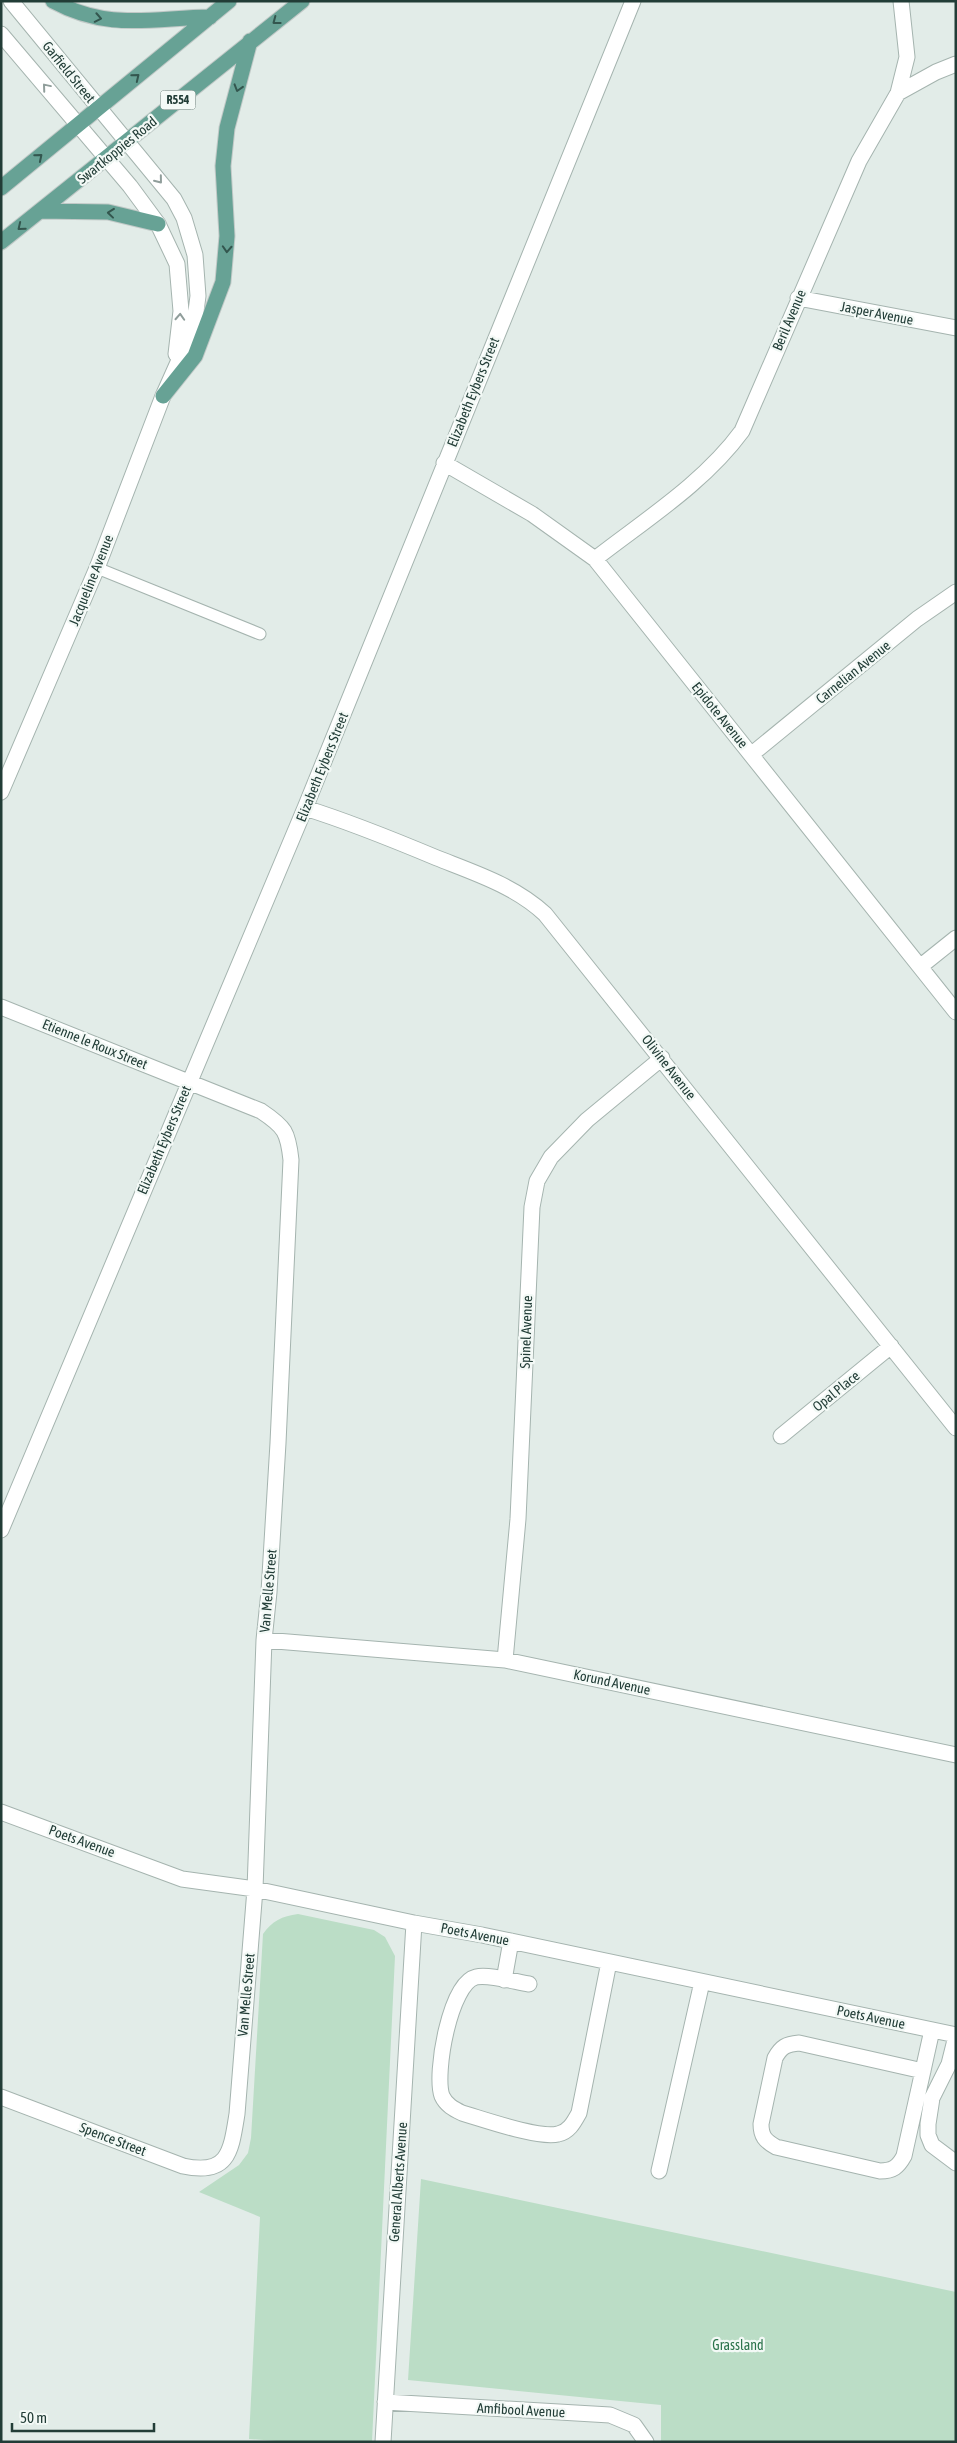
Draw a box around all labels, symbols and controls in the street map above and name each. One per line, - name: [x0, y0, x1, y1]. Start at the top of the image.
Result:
- one-way arrow: [94, 12, 103, 22]
- one-way arrow: [272, 15, 282, 24]
- street label: Garfield Street: [39, 38, 99, 106]
- one-way arrow: [130, 75, 139, 83]
- one-way arrow: [44, 84, 52, 93]
- one-way arrow: [234, 84, 244, 92]
- road number: R554: [160, 90, 196, 110]
- street label: Swartkoppies Road: [74, 113, 160, 187]
- one-way arrow: [33, 154, 42, 162]
- one-way arrow: [153, 174, 161, 183]
- one-way arrow: [107, 208, 115, 219]
- one-way arrow: [17, 221, 26, 230]
- one-way arrow: [221, 245, 232, 253]
- street label: Beril Avenue: [769, 287, 809, 353]
- street label: Jasper Avenue: [839, 298, 915, 328]
- one-way arrow: [175, 313, 186, 321]
- street label: Elizabeth Eybers Street: [444, 335, 502, 449]
- street label: Jacqueline Avenue: [65, 532, 117, 628]
- street label: Carnelian Avenue: [813, 637, 893, 707]
- street label: Epidote Avenue: [689, 679, 751, 751]
- street label: Elizabeth Eybers Street: [293, 710, 351, 824]
- street label: Etienne le Roux Street: [40, 1016, 150, 1072]
- street label: Olivine Avenue: [639, 1031, 699, 1103]
- street label: Elizabeth Eybers Street: [134, 1083, 194, 1197]
- street label: Spinel Avenue: [517, 1295, 535, 1369]
- street label: Opal Place: [809, 1367, 863, 1415]
- street label: Van Melle Street: [256, 1549, 280, 1633]
- street label: Korund Avenue: [572, 1666, 652, 1698]
- street label: Poets Avenue: [47, 1822, 117, 1860]
- street label: Poets Avenue: [439, 1920, 511, 1948]
- street label: Van Melle Street: [234, 1953, 258, 2037]
- street label: Poets Avenue: [835, 2002, 907, 2032]
- street label: Spence Street: [78, 2119, 148, 2159]
- street label: General Alberts Avenue: [386, 2122, 410, 2242]
- park label: Grassland: [712, 2337, 764, 2353]
- scale bar: [12, 2400, 155, 2432]
- street label: Amfibool Avenue: [477, 2400, 565, 2420]
- text: 50 m: [20, 2409, 47, 2426]

